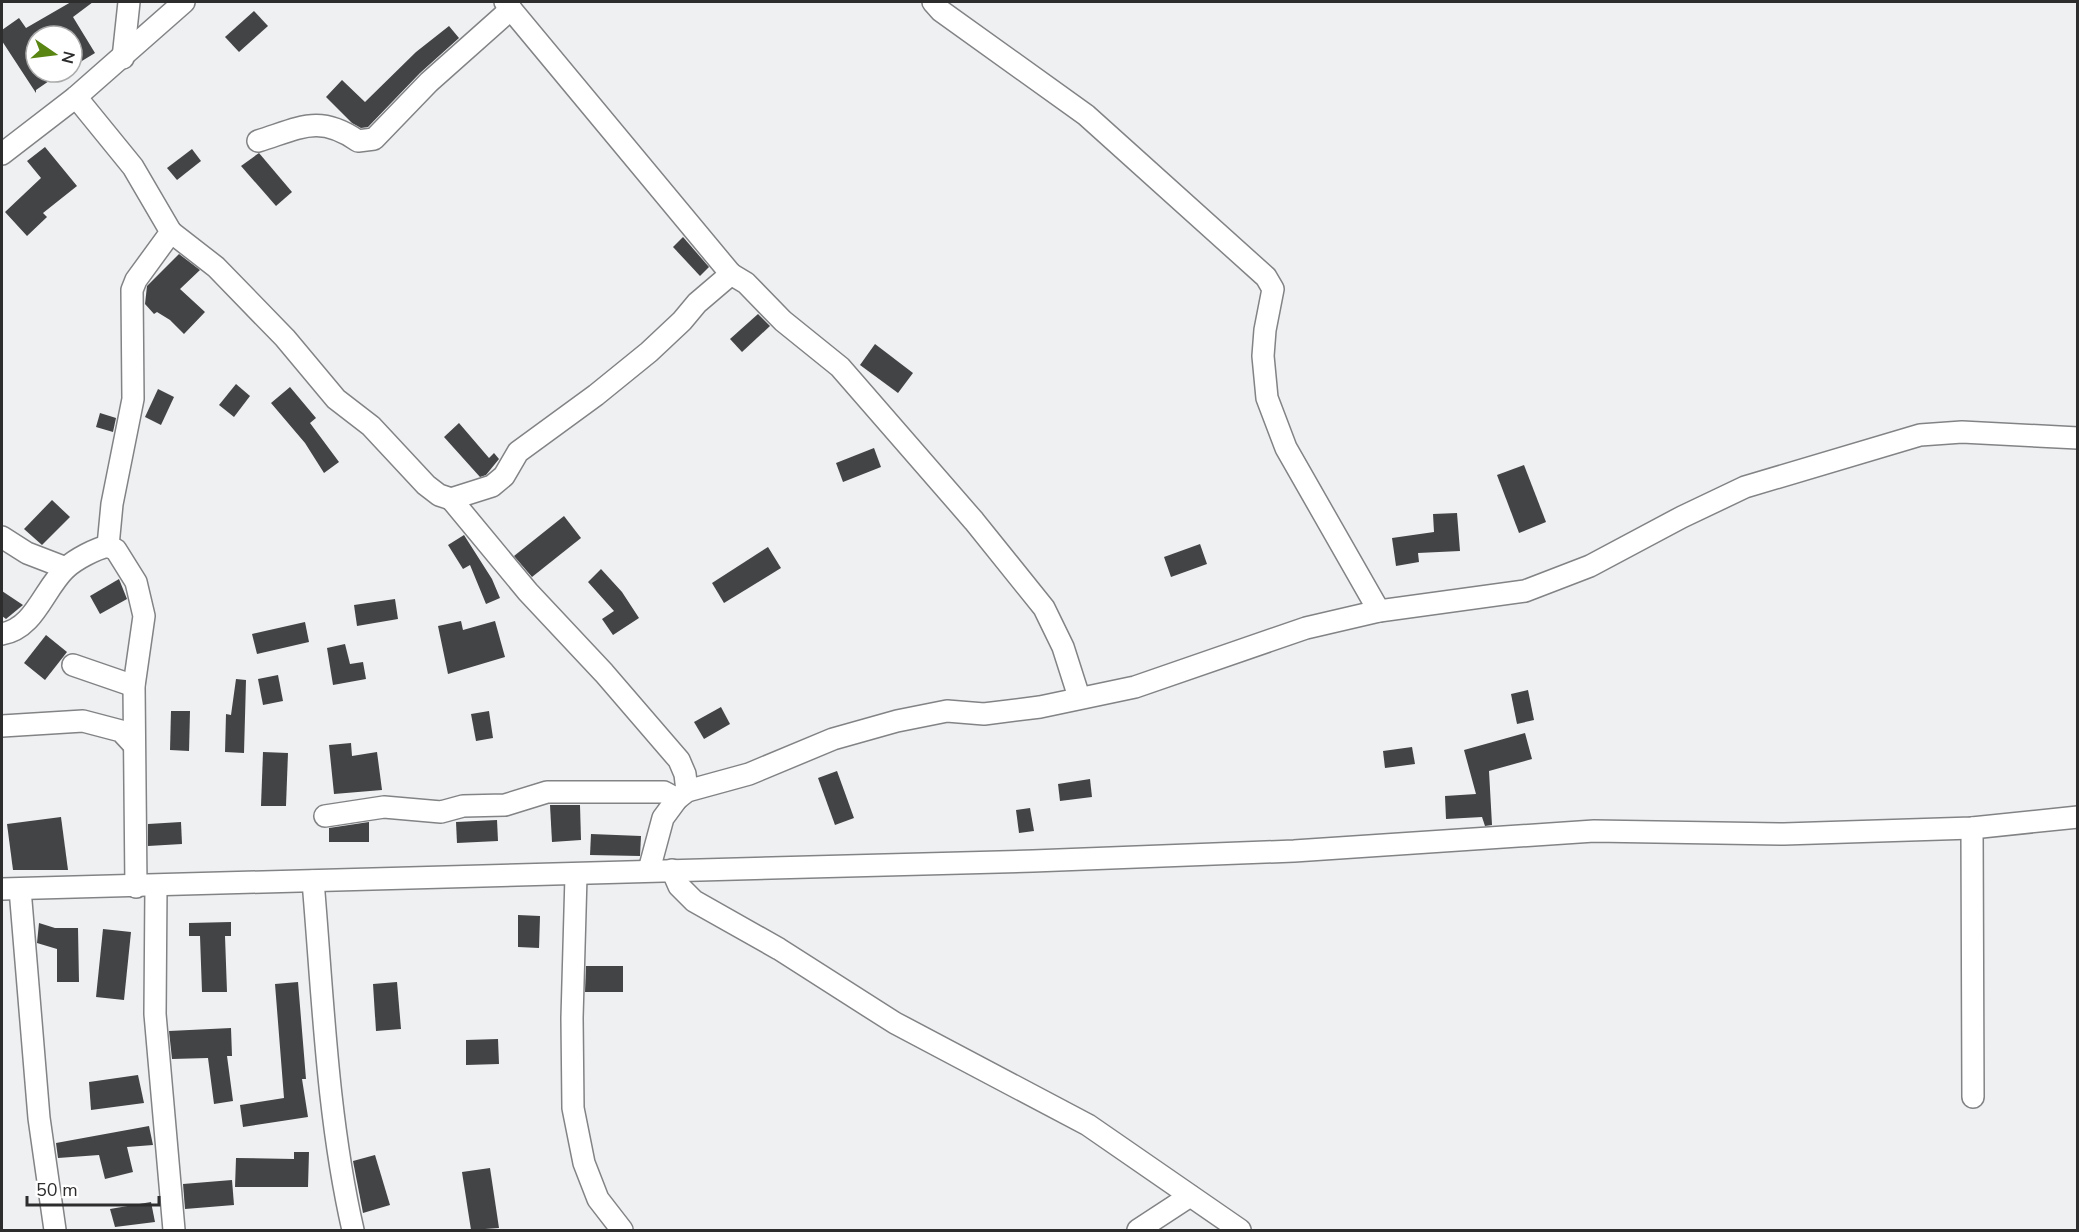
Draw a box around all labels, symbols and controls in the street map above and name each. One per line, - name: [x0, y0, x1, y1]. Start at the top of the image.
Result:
- north arrow: [24, 24, 84, 84]
- text: N: [55, 49, 80, 66]
- scale bar: [27, 1169, 159, 1207]
- text: 50 m: [36, 1178, 78, 1202]

